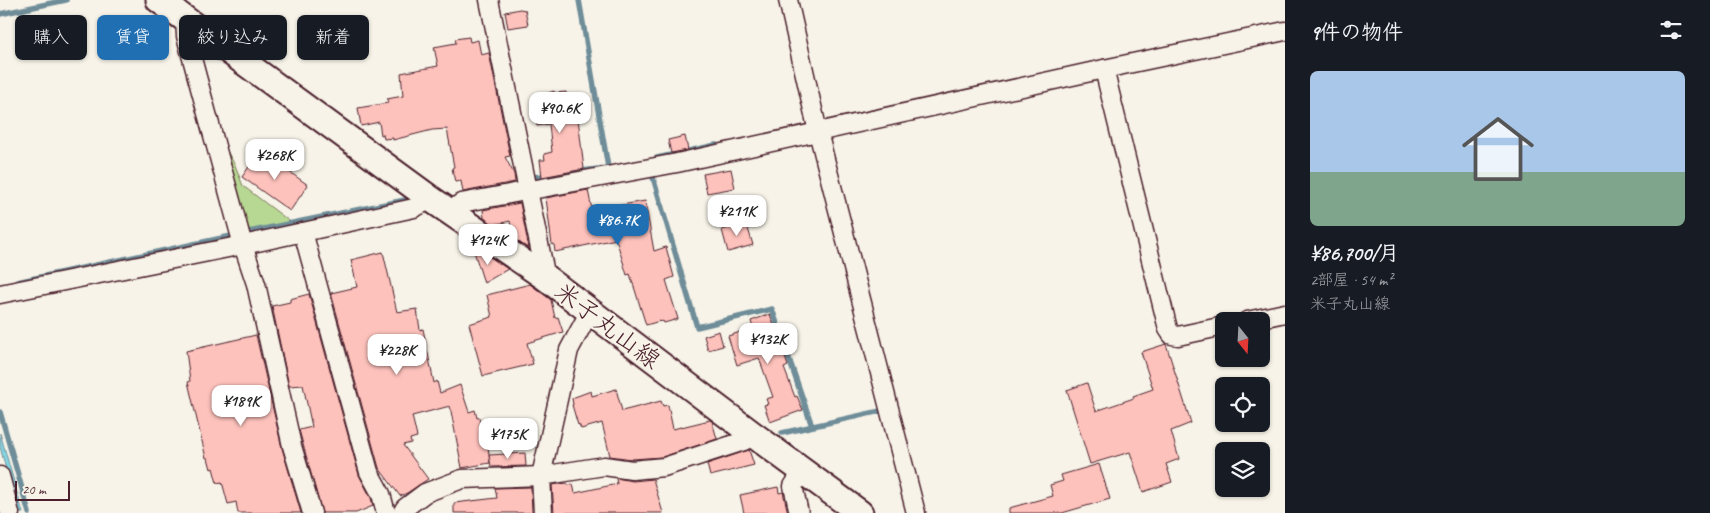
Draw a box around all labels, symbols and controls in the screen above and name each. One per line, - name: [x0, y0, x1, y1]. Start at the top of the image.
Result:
- chip: 購入: [15, 15, 87, 60]
- chip: 賃貸: [97, 15, 169, 60]
- chip: 絞り込み: [179, 15, 287, 60]
- chip: 新着: [297, 15, 369, 60]
- icon: filters: [1657, 16, 1685, 44]
- text: 9件の物件: [1310, 19, 1403, 45]
- pin: ¥90.6K: [519, 92, 601, 134]
- text: ¥90.6K: [540, 98, 580, 118]
- icon: home: [1453, 104, 1543, 194]
- pin: ¥268K: [240, 138, 310, 181]
- text: ¥268K: [256, 145, 294, 165]
- pin: ¥211K: [702, 194, 772, 237]
- text: ¥211K: [719, 201, 755, 221]
- pin: ¥86.7K: [577, 204, 659, 246]
- text: ¥86.7K: [598, 210, 638, 230]
- pin: ¥124K: [453, 224, 523, 266]
- text: ¥124K: [470, 230, 506, 250]
- text: ¥86,700/月: [1310, 240, 1399, 266]
- text: 2部屋 · 54 m²: [1310, 270, 1392, 290]
- street label: 米子丸山線: [548, 275, 667, 376]
- text: 米子丸山線: [1310, 294, 1390, 314]
- north arrow: [1215, 312, 1270, 368]
- map controls: [1215, 312, 1270, 497]
- pin: ¥132K: [733, 322, 803, 365]
- text: ¥132K: [750, 329, 786, 349]
- pin: ¥228K: [362, 334, 432, 376]
- text: ¥228K: [379, 340, 415, 360]
- button: locate: [1215, 377, 1270, 432]
- pin: ¥189K: [206, 384, 276, 427]
- text: ¥189K: [223, 391, 259, 411]
- pin: ¥175K: [473, 418, 543, 460]
- text: ¥175K: [490, 424, 526, 444]
- button: layers: [1215, 442, 1270, 497]
- scale bar: [15, 478, 70, 501]
- text: 20 m: [22, 481, 46, 498]

